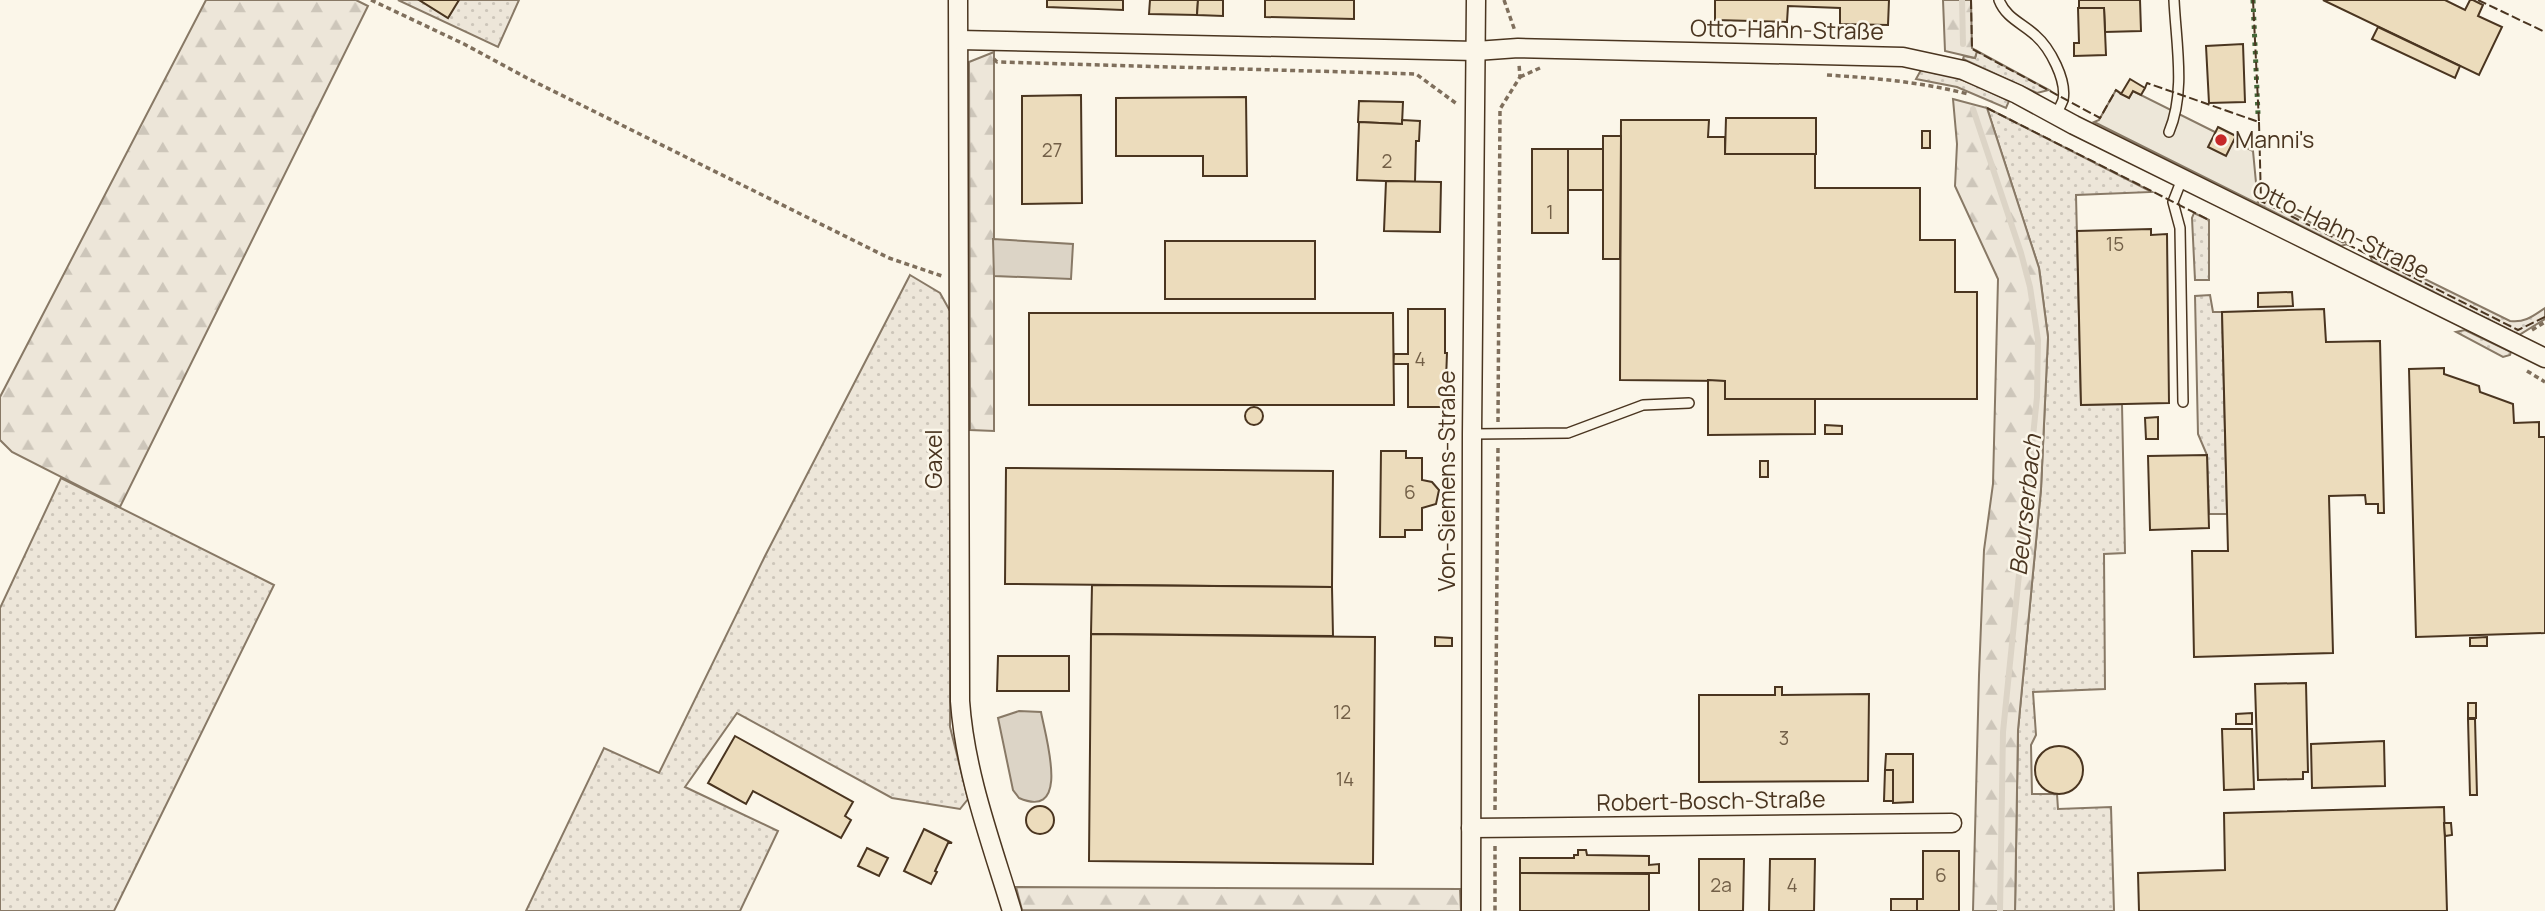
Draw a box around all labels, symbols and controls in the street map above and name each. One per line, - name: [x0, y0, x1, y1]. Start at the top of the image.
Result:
- street label: Otto-Hahn-Straße: [1690, 11, 1884, 47]
- place label: Manni's: [2235, 123, 2314, 155]
- marker: Manni's: [2213, 132, 2229, 148]
- house number: 27: [1042, 137, 1062, 163]
- house number: 2: [1382, 148, 1392, 174]
- street label: Otto-Hahn-Straße: [2247, 172, 2435, 286]
- house number: 1: [1546, 199, 1554, 225]
- house number: 15: [2106, 231, 2124, 257]
- house number: 4: [1414, 346, 1426, 372]
- street label: Von-Siemens-Straße: [1430, 370, 1462, 592]
- street label: Gaxel: [917, 429, 949, 489]
- water label: Beurserbach: [2001, 432, 2048, 577]
- house number: 6: [1404, 479, 1416, 505]
- house number: 12: [1333, 699, 1351, 725]
- house number: 3: [1779, 725, 1789, 751]
- house number: 14: [1336, 766, 1354, 792]
- street label: Robert-Bosch-Straße: [1596, 782, 1826, 818]
- house number: 6: [1935, 862, 1947, 888]
- house number: 2a: [1710, 872, 1732, 898]
- house number: 4: [1786, 872, 1798, 898]

